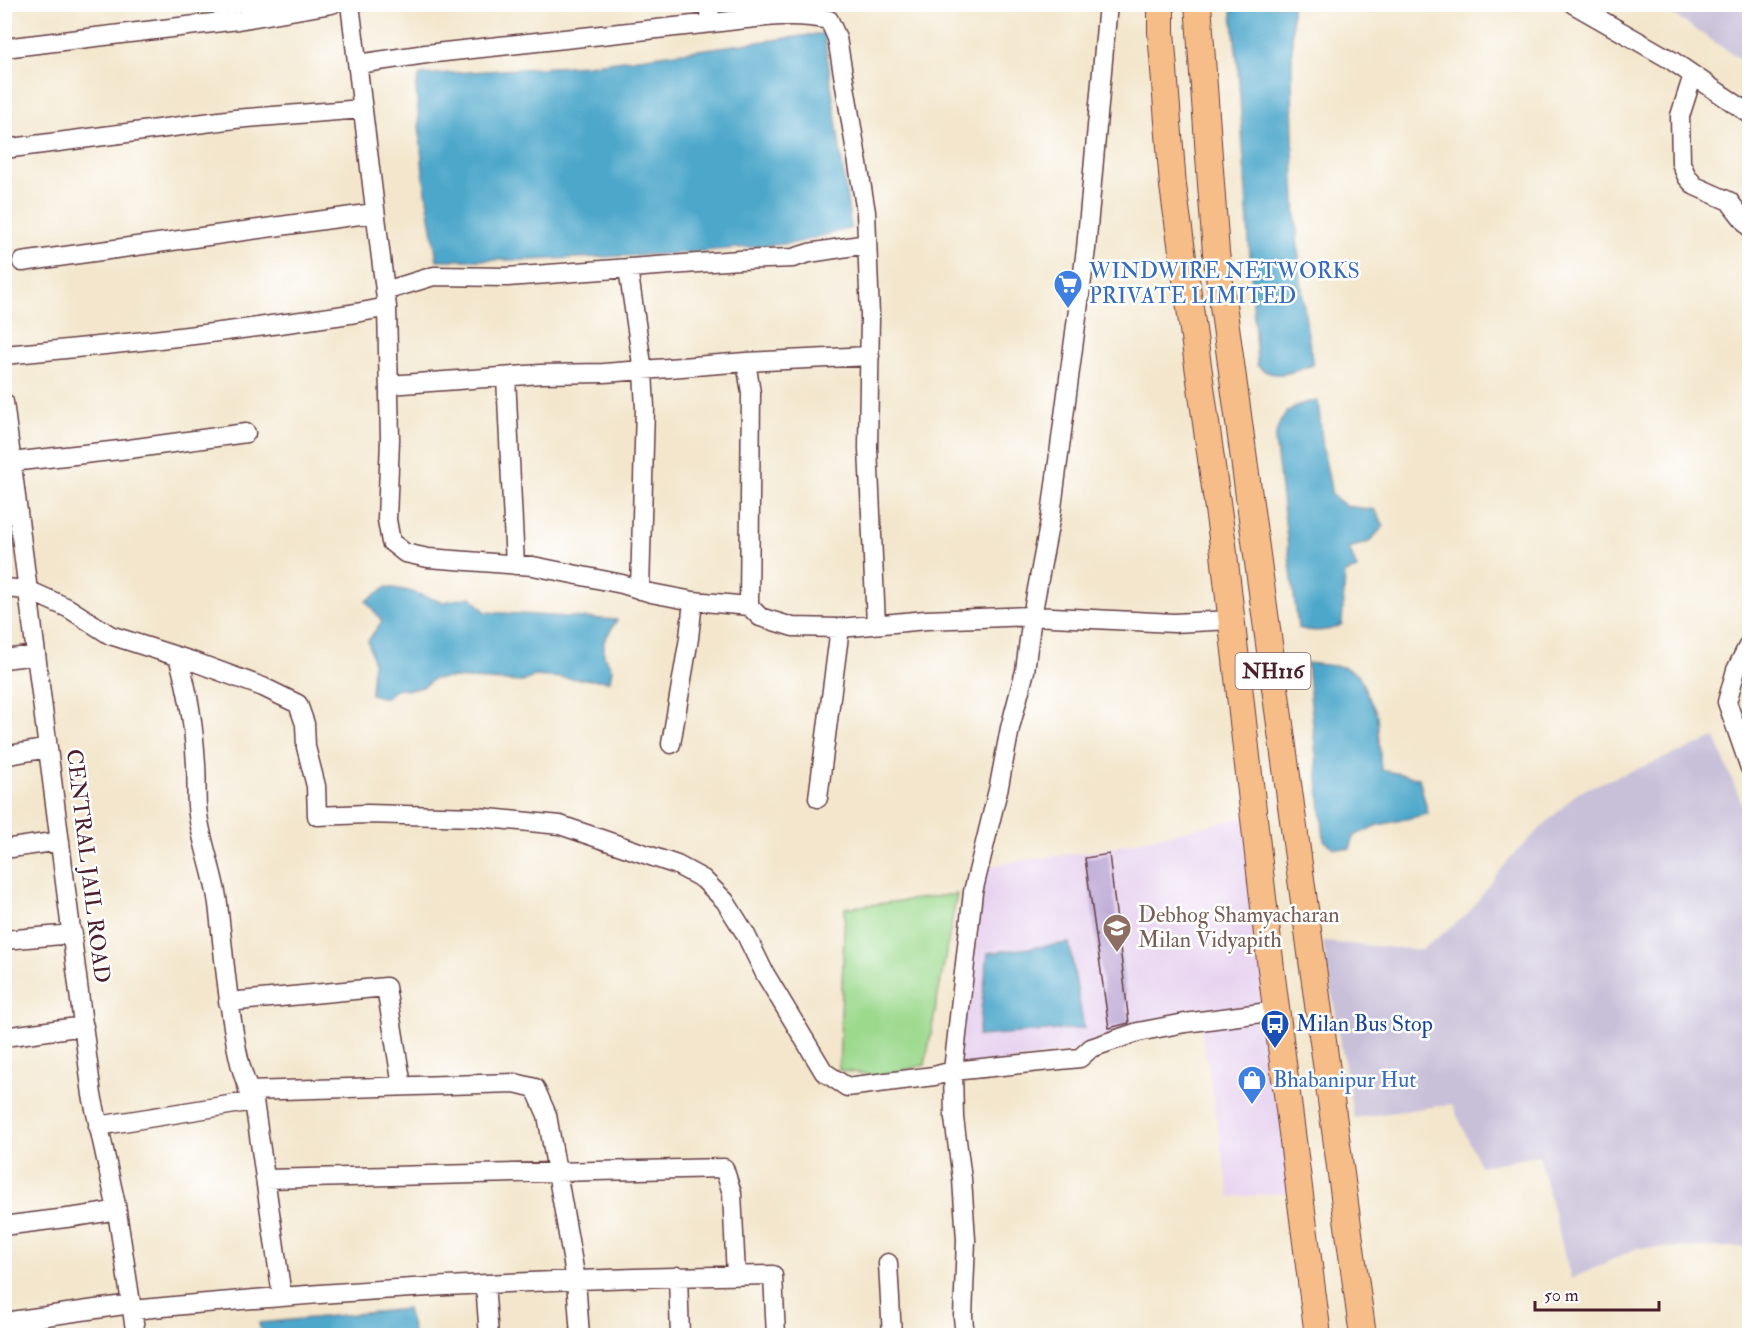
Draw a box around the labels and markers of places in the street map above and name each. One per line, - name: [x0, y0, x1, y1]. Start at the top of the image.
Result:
- place label: WINDWIRE NETWORKS PRIVATE LIMITED: [1088, 257, 1360, 310]
- supermarket icon: WINDWIRE NETWORKS PRIVATE LIMITED: [1052, 268, 1084, 310]
- place label: Debhog Shamyacharan Milan Vidyapith: [1138, 901, 1340, 955]
- school or university icon: Debhog Shamyacharan Milan Vidyapith: [1101, 912, 1133, 954]
- bus stop icon: Milan Bus Stop: [1259, 1008, 1291, 1050]
- place label: Milan Bus Stop: [1296, 1010, 1433, 1039]
- shop icon: Bhabanipur Hut: [1236, 1064, 1268, 1106]
- place label: Bhabanipur Hut: [1273, 1066, 1416, 1095]

